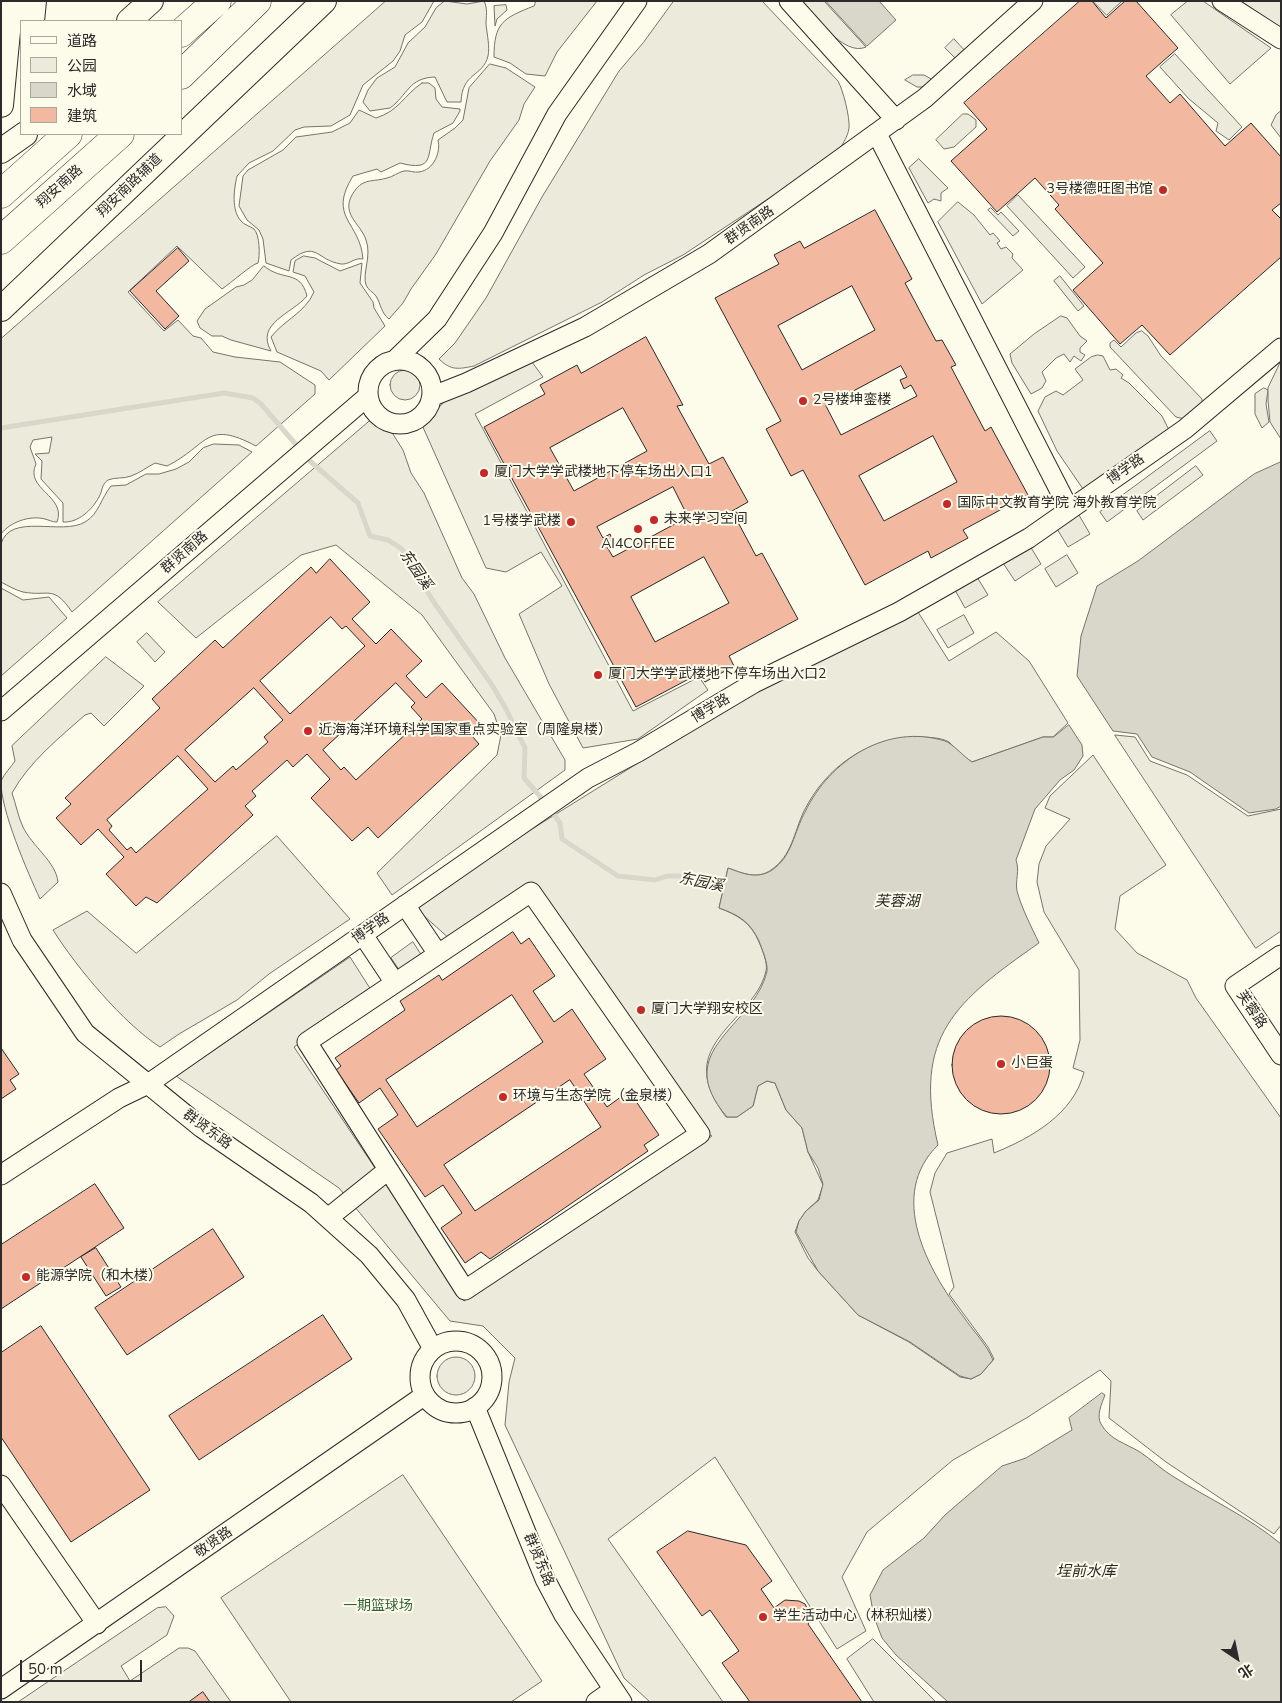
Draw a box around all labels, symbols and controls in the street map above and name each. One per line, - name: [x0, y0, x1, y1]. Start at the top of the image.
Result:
- legend: [20, 20, 182, 135]
- text: 道路: [67, 31, 97, 51]
- text: 公园: [67, 56, 97, 76]
- text: 水域: [67, 81, 97, 101]
- text: 建筑: [67, 106, 97, 126]
- street label: 翔安南路辅道: [94, 151, 166, 221]
- street label: 翔安南路: [34, 162, 86, 212]
- place label: 3号楼德旺图书馆: [1047, 182, 1153, 198]
- marker: 3号楼德旺图书馆: [1157, 184, 1169, 196]
- street label: 群贤南路: [722, 203, 778, 249]
- place label: 2号楼坤銮楼: [813, 393, 891, 409]
- marker: 2号楼坤銮楼: [797, 395, 809, 407]
- street label: 博学路: [1104, 451, 1148, 489]
- place label: 厦门大学学武楼地下停车场出入口1: [494, 465, 712, 481]
- marker: 厦门大学学武楼地下停车场出入口1: [478, 467, 490, 479]
- place label: 国际中文教育学院 海外教育学院: [957, 496, 1157, 512]
- marker: 国际中文教育学院 海外教育学院: [941, 498, 953, 510]
- place label: 未来学习空间: [664, 512, 748, 528]
- place label: 1号楼学武楼: [483, 514, 561, 530]
- marker: 未来学习空间: [648, 514, 660, 526]
- marker: 1号楼学武楼: [565, 516, 577, 528]
- marker: AI4COFFEE: [632, 523, 644, 535]
- street label: 群贤南路: [158, 528, 212, 578]
- place label: AI4COFFEE: [601, 537, 675, 553]
- water label: 东园溪: [395, 546, 435, 594]
- place label: 厦门大学学武楼地下停车场出入口2: [608, 667, 826, 683]
- marker: 厦门大学学武楼地下停车场出入口2: [592, 669, 604, 681]
- street label: 博学路: [689, 691, 733, 727]
- place label: 近海海洋环境科学国家重点实验室（周隆泉楼）: [318, 723, 612, 739]
- marker: 近海海洋环境科学国家重点实验室（周隆泉楼）: [302, 725, 314, 737]
- water label: 东园溪: [677, 870, 725, 896]
- water label: 芙蓉湖: [875, 893, 919, 911]
- street label: 博学路: [349, 910, 393, 948]
- street label: 芙蓉路: [1232, 988, 1270, 1032]
- place label: 厦门大学翔安校区: [651, 1002, 763, 1018]
- marker: 厦门大学翔安校区: [635, 1004, 647, 1016]
- place label: 小巨蛋: [1011, 1056, 1053, 1072]
- marker: 小巨蛋: [995, 1058, 1007, 1070]
- place label: 环境与生态学院（金泉楼）: [513, 1089, 681, 1105]
- marker: 环境与生态学院（金泉楼）: [497, 1091, 509, 1103]
- street label: 群贤东路: [179, 1107, 235, 1153]
- place label: 能源学院（和木楼）: [36, 1269, 162, 1285]
- marker: 能源学院（和木楼）: [20, 1271, 32, 1283]
- street label: 敬贤路: [192, 1524, 236, 1562]
- street label: 群贤东路: [519, 1531, 557, 1589]
- water label: 埕前水库: [1056, 1563, 1116, 1581]
- park label: 一期篮球场: [343, 1599, 413, 1615]
- place label: 学生活动中心（林积灿楼）: [773, 1609, 941, 1625]
- marker: 学生活动中心（林积灿楼）: [757, 1611, 769, 1623]
- north arrow: [1212, 1633, 1262, 1683]
- scale bar: [22, 1650, 145, 1682]
- text: 50 m: [28, 1659, 63, 1679]
- text: 北: [1235, 1659, 1257, 1683]

